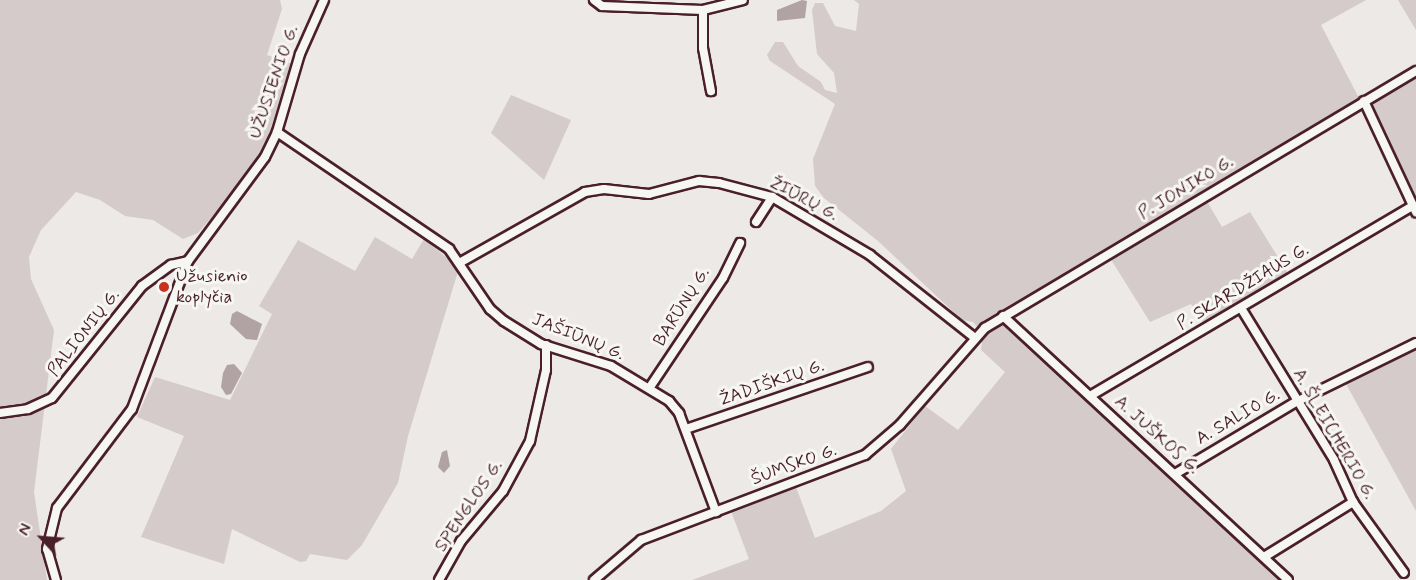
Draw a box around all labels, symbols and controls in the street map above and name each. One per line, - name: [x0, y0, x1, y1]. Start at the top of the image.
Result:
- street label: UŽUSIENIO G.: [244, 22, 304, 142]
- street label: P. JONIKO G.: [1135, 151, 1237, 225]
- street label: ŽIŪRŲ G.: [766, 172, 842, 226]
- street label: P. SKARDŽIAUS G.: [1173, 239, 1313, 335]
- street label: BARŪNŲ G.: [649, 263, 715, 351]
- place label: Užusienio koplyčia: [176, 266, 248, 308]
- marker: Užusienio koplyčia: [157, 280, 171, 294]
- street label: PALIONIŲ G.: [43, 285, 125, 381]
- street label: JAŠIŪNŲ G.: [529, 309, 627, 365]
- street label: ŽADIŠKIŲ G.: [717, 355, 827, 411]
- street label: A. ŠLEICHERIO G.: [1288, 365, 1380, 503]
- street label: A. SALIO G.: [1192, 384, 1284, 450]
- street label: A. JUŠKOS G.: [1110, 391, 1204, 479]
- street label: ŠUMSKO G.: [748, 440, 840, 490]
- street label: SPENGLOS G.: [430, 456, 508, 556]
- north arrow: [12, 508, 72, 568]
- text: N: [14, 520, 37, 539]

